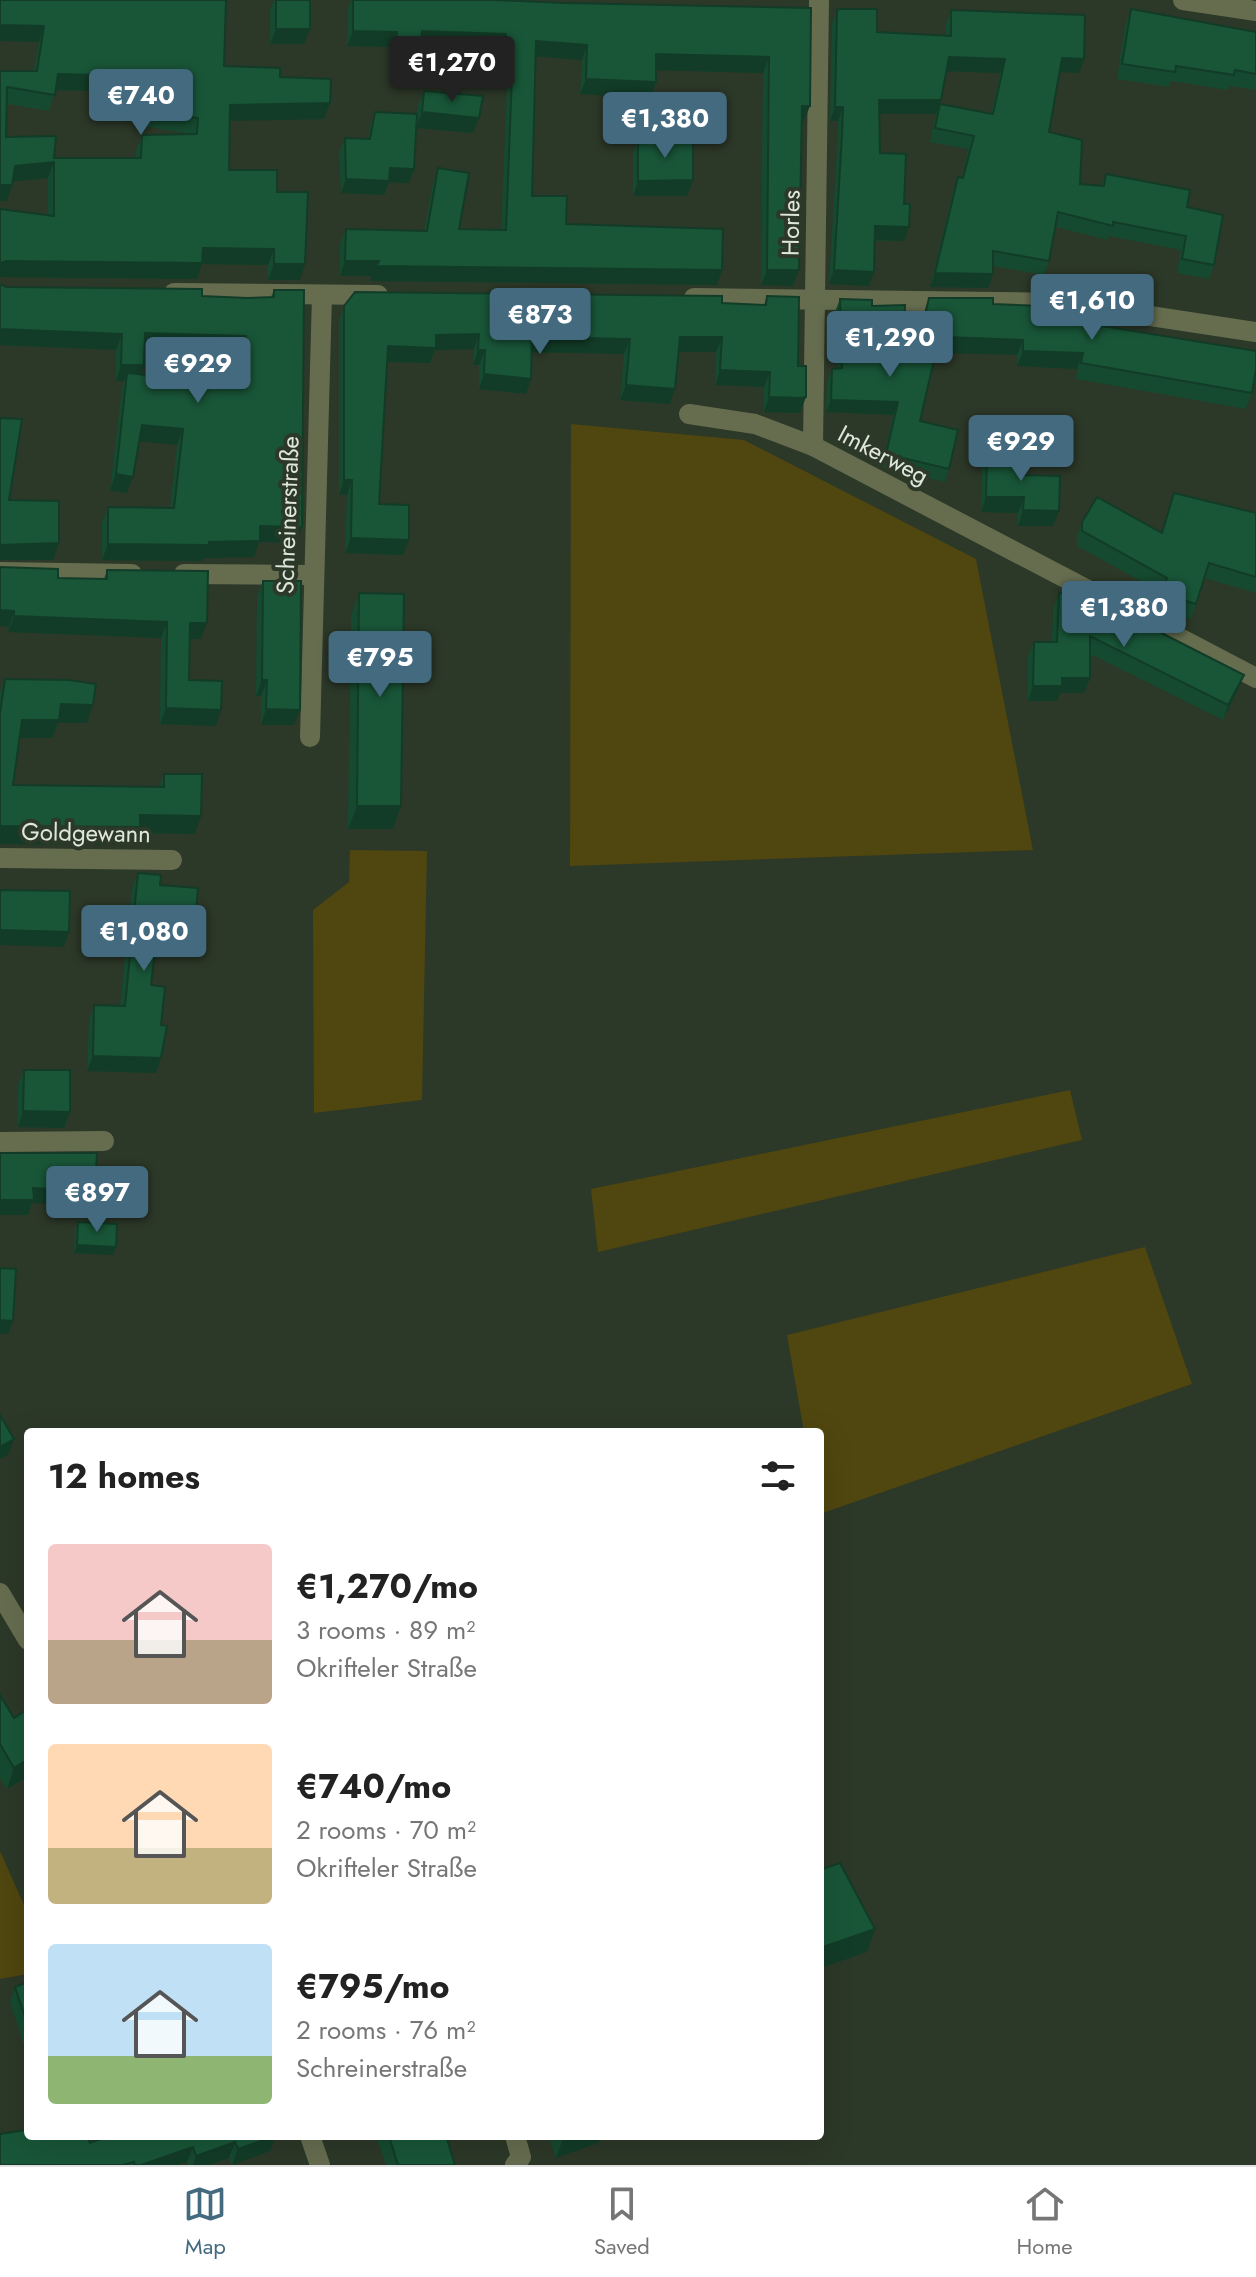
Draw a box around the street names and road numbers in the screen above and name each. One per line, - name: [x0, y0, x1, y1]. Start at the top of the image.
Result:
- street label: Horles: [772, 190, 809, 256]
- street label: Imkerweg: [832, 416, 935, 493]
- street label: Schreinerstraße: [267, 435, 308, 595]
- street label: Goldgewann: [21, 814, 151, 851]

